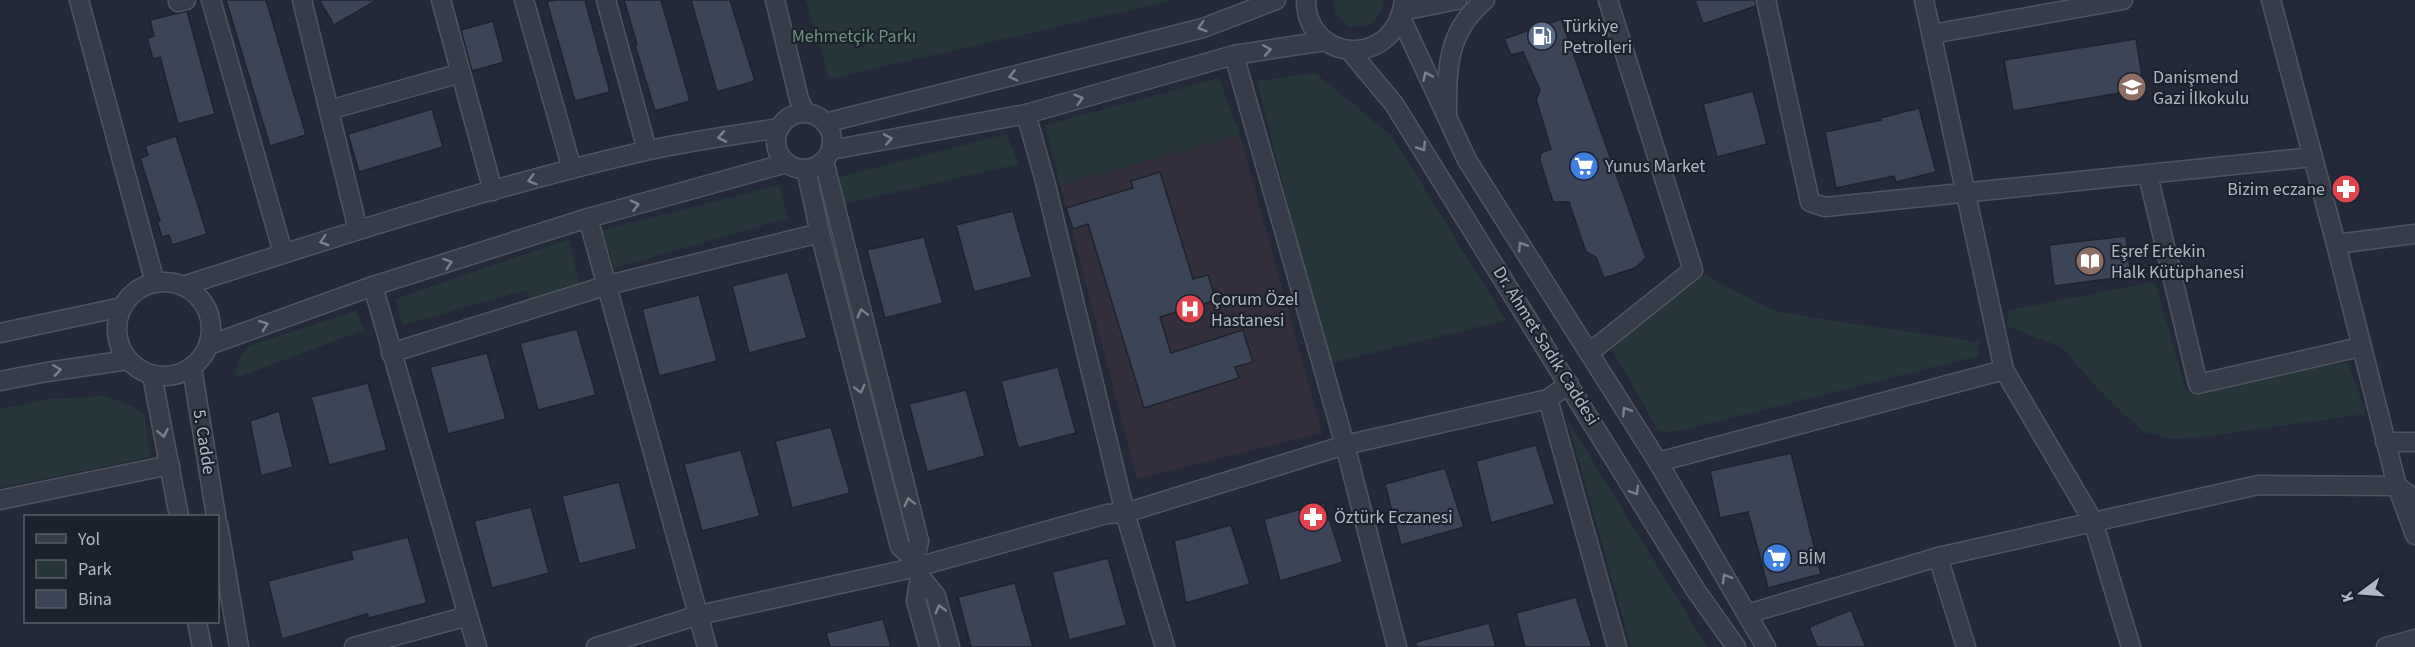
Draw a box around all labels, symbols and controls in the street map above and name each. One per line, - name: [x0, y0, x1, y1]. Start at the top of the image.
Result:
- place label: Türkiye Petrolleri: [1563, 14, 1632, 60]
- one-way arrow: [1197, 20, 1208, 33]
- fuel station icon: Türkiye Petrolleri: [1526, 20, 1558, 52]
- park label: Mehmetçik Parkı: [792, 24, 916, 49]
- one-way arrow: [1262, 44, 1272, 57]
- place label: Danişmend Gazi İlkokulu: [2153, 65, 2249, 111]
- one-way arrow: [1008, 69, 1019, 81]
- school or university icon: Danişmend Gazi İlkokulu: [2116, 71, 2148, 103]
- one-way arrow: [1422, 72, 1434, 83]
- one-way arrow: [1073, 94, 1084, 106]
- one-way arrow: [717, 131, 726, 143]
- one-way arrow: [883, 133, 893, 146]
- one-way arrow: [1415, 141, 1427, 151]
- supermarket icon: Yunus Market: [1568, 150, 1600, 182]
- place label: Yunus Market: [1604, 154, 1705, 179]
- one-way arrow: [527, 173, 537, 186]
- pharmacy icon: Bizim eczane: [2330, 173, 2362, 205]
- place label: Bizim eczane: [2227, 177, 2325, 202]
- one-way arrow: [630, 200, 640, 213]
- one-way arrow: [319, 234, 330, 246]
- place label: Eşref Ertekin Halk Kütüphanesi: [2111, 239, 2244, 285]
- one-way arrow: [1517, 242, 1529, 252]
- library icon: Eşref Ertekin Halk Kütüphanesi: [2074, 245, 2106, 277]
- one-way arrow: [442, 258, 453, 270]
- street label: Dr. Ahmet Sadık Caddesi: [1487, 262, 1605, 430]
- place label: Çorum Özel Hastanesi: [1211, 287, 1298, 333]
- hospital icon: Çorum Özel Hastanesi: [1174, 293, 1206, 325]
- one-way arrow: [856, 308, 869, 318]
- one-way arrow: [258, 320, 269, 333]
- one-way arrow: [53, 365, 62, 377]
- one-way arrow: [852, 384, 865, 394]
- one-way arrow: [1622, 407, 1633, 418]
- street label: 5. Cadde: [187, 408, 221, 476]
- one-way arrow: [156, 427, 169, 437]
- one-way arrow: [1628, 485, 1640, 495]
- one-way arrow: [904, 497, 917, 507]
- pharmacy icon: Öztürk Eczanesi: [1297, 501, 1329, 533]
- place label: Öztürk Eczanesi: [1334, 505, 1453, 530]
- legend: [24, 515, 219, 623]
- text: Yol: [77, 527, 100, 552]
- supermarket icon: BİM: [1761, 542, 1793, 574]
- place label: BİM: [1798, 546, 1826, 571]
- text: Park: [78, 557, 112, 582]
- north arrow: [2331, 563, 2391, 623]
- one-way arrow: [1722, 574, 1734, 584]
- text: Bina: [78, 587, 112, 612]
- text: K: [2336, 589, 2359, 605]
- one-way arrow: [934, 604, 947, 614]

